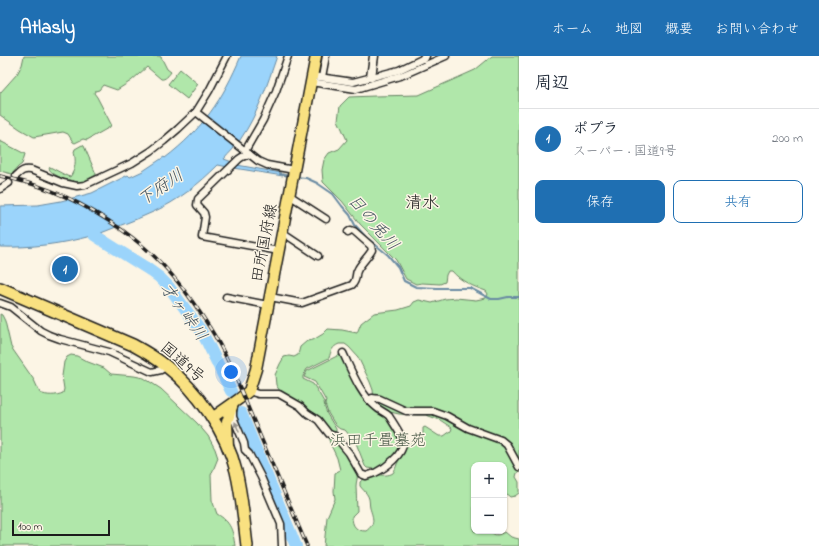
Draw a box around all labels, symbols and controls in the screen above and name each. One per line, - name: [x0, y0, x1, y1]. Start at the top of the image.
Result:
- text: Atlasly: [20, 15, 75, 42]
- text: ホーム: [552, 19, 593, 40]
- text: 地図: [615, 19, 643, 40]
- text: 概要: [665, 19, 693, 40]
- text: お問い合わせ: [715, 19, 799, 40]
- text: 周辺: [535, 71, 569, 96]
- text: ポプラ: [573, 118, 618, 140]
- text: 1: [546, 129, 550, 148]
- text: 200 m: [772, 129, 803, 148]
- text: スーパー · 国道9号: [573, 142, 677, 161]
- water label: 下府川: [133, 163, 189, 213]
- button: 保存: [535, 180, 665, 223]
- button: 共有: [673, 180, 803, 223]
- water label: 日の兎川: [341, 189, 405, 257]
- district label: 清水: [405, 191, 439, 216]
- street label: 田所国府線: [246, 201, 284, 285]
- pin: 1: [52, 254, 78, 284]
- water label: 才ヶ峠川: [153, 277, 213, 347]
- street label: 国道9号: [154, 337, 210, 389]
- your location: [221, 362, 241, 382]
- one-way arrow: [234, 422, 240, 433]
- park label: 浜田千畳墓苑: [330, 429, 426, 453]
- map controls: [471, 462, 507, 534]
- button: +: [471, 462, 507, 498]
- button: −: [471, 498, 507, 534]
- scale bar: [12, 518, 110, 537]
- text: 100 m: [18, 519, 42, 535]

